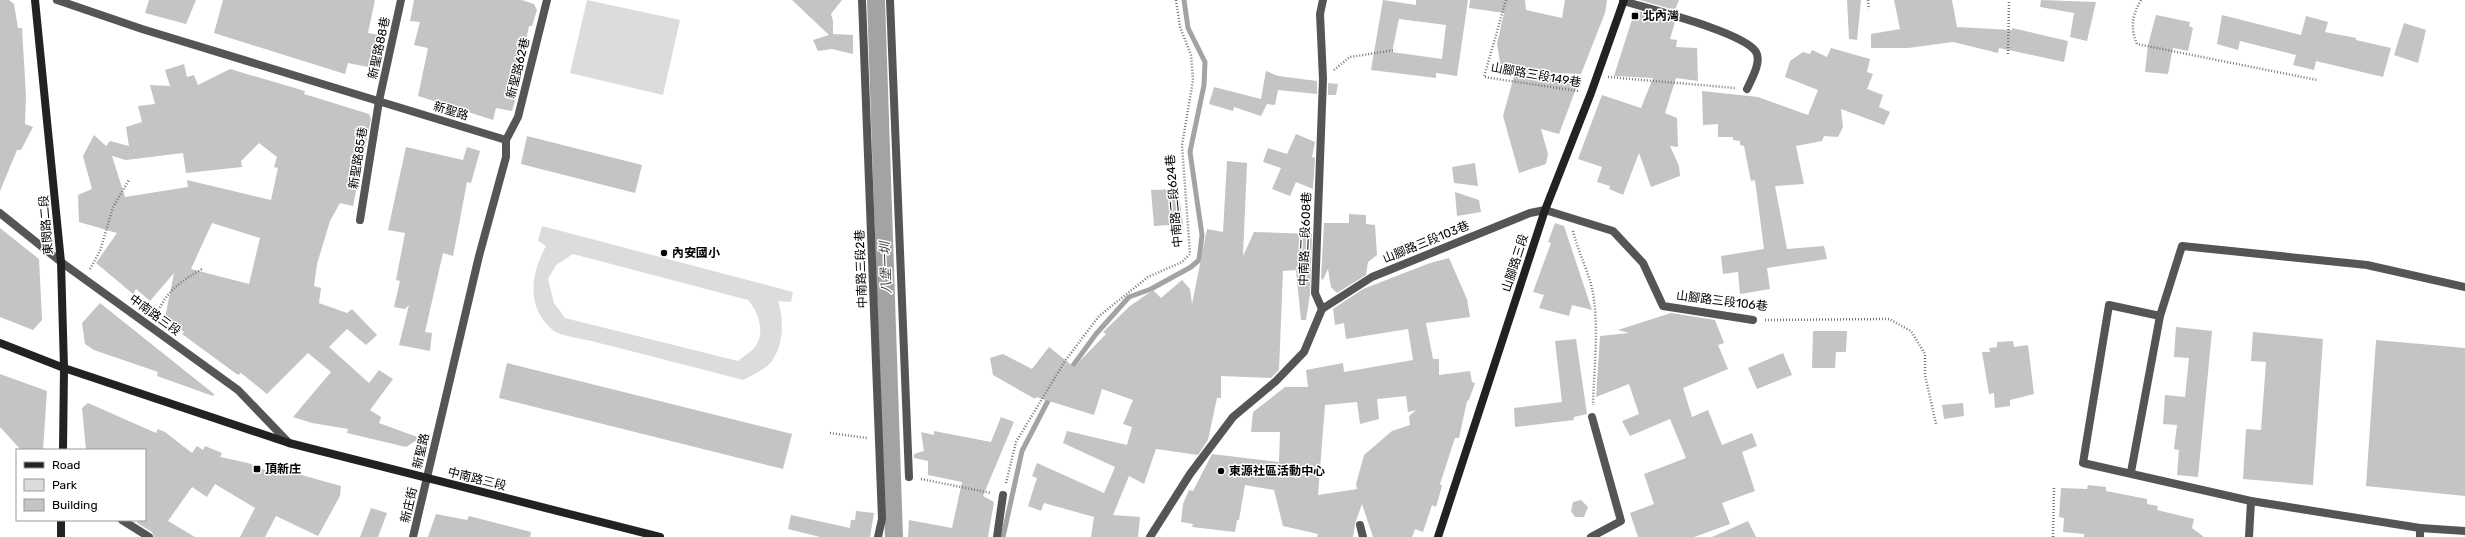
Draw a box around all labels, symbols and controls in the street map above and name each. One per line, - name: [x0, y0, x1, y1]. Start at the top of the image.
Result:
- place label: 北內灣: [1643, 9, 1679, 23]
- marker: 北內灣: [1630, 11, 1640, 21]
- street label: 新聖路88巷: [366, 16, 392, 80]
- street label: 新聖路62巷: [504, 36, 532, 100]
- street label: 山腳路三段149巷: [1490, 60, 1582, 90]
- street label: 新聖路: [432, 99, 470, 123]
- street label: 新聖路85巷: [346, 126, 370, 190]
- street label: 中南路二段624巷: [1163, 154, 1185, 248]
- street label: 中南路二段608巷: [1296, 192, 1314, 286]
- street label: 東閔路二段: [36, 194, 56, 256]
- street label: 山腳路三段103巷: [1381, 218, 1471, 266]
- street label: 中南路三段2巷: [853, 229, 869, 309]
- street label: 山腳路三段: [1499, 232, 1531, 294]
- water label: 八堡一圳: [877, 240, 894, 294]
- place label: 內安國小: [672, 246, 720, 260]
- marker: 內安國小: [659, 248, 669, 258]
- street label: 山腳路三段106巷: [1675, 288, 1769, 314]
- street label: 中南路三段: [127, 292, 183, 338]
- street label: 新聖路: [410, 432, 432, 470]
- legend: [16, 449, 146, 521]
- text: Road: [52, 458, 80, 472]
- place label: 頂新庄: [265, 462, 301, 476]
- marker: 頂新庄: [252, 464, 262, 474]
- place label: 東源社區活動中心: [1229, 464, 1325, 478]
- street label: 中南路三段: [446, 465, 508, 493]
- marker: 東源社區活動中心: [1216, 466, 1226, 476]
- text: Park: [52, 478, 78, 492]
- street label: 新庄街: [398, 486, 420, 524]
- text: Building: [52, 498, 98, 512]

